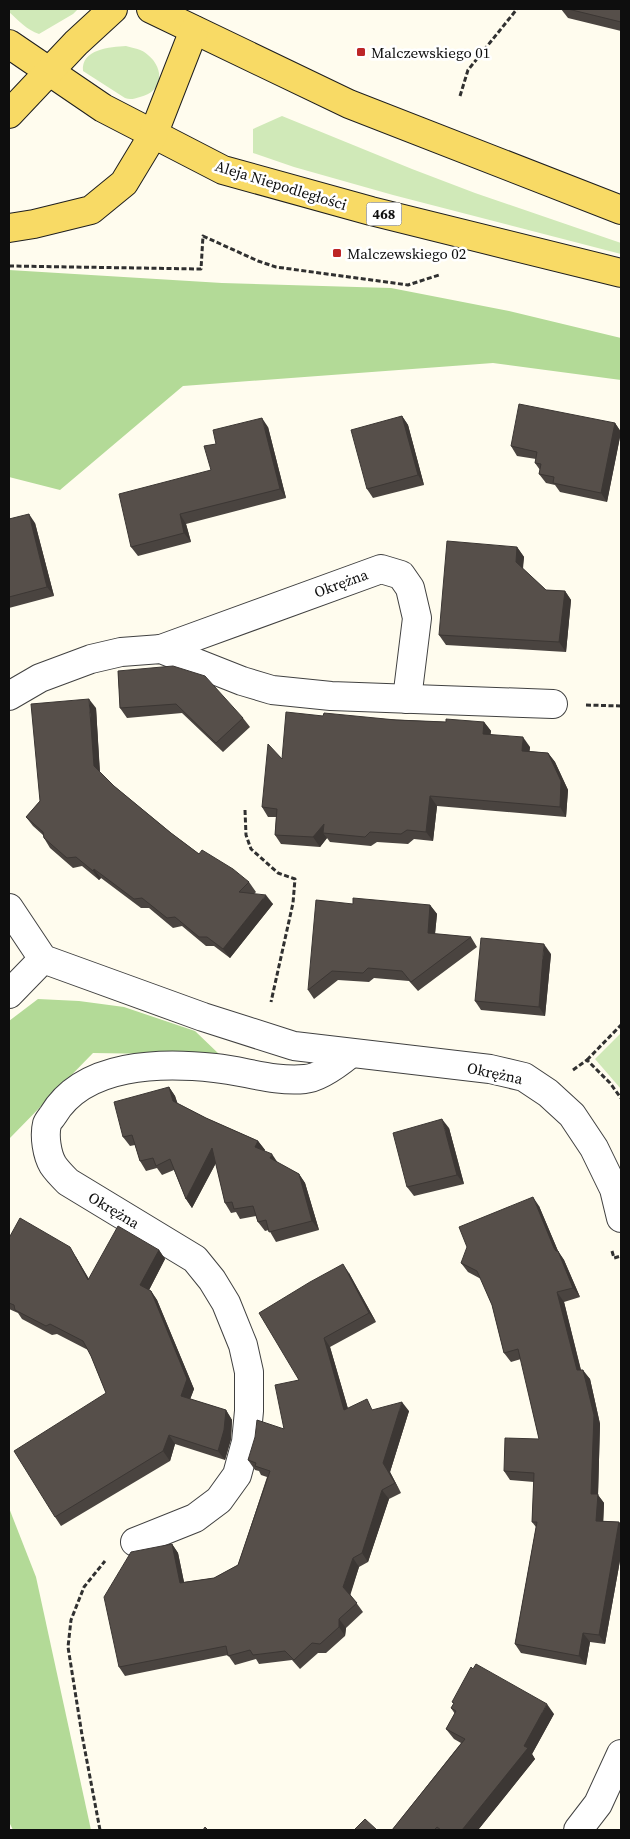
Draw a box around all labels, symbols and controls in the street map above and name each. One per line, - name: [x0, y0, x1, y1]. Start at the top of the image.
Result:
- place label: Malczewskiego 01: [371, 42, 490, 63]
- marker: Malczewskiego 01: [355, 46, 367, 58]
- street label: Aleja Niepodległości: [213, 155, 349, 215]
- road number: 468: [366, 202, 402, 225]
- place label: Malczewskiego 02: [347, 243, 466, 264]
- marker: Malczewskiego 02: [331, 247, 343, 259]
- street label: Okrężna: [311, 563, 371, 602]
- street label: Okrężna: [465, 1057, 525, 1089]
- street label: Okrężna: [84, 1187, 144, 1234]

